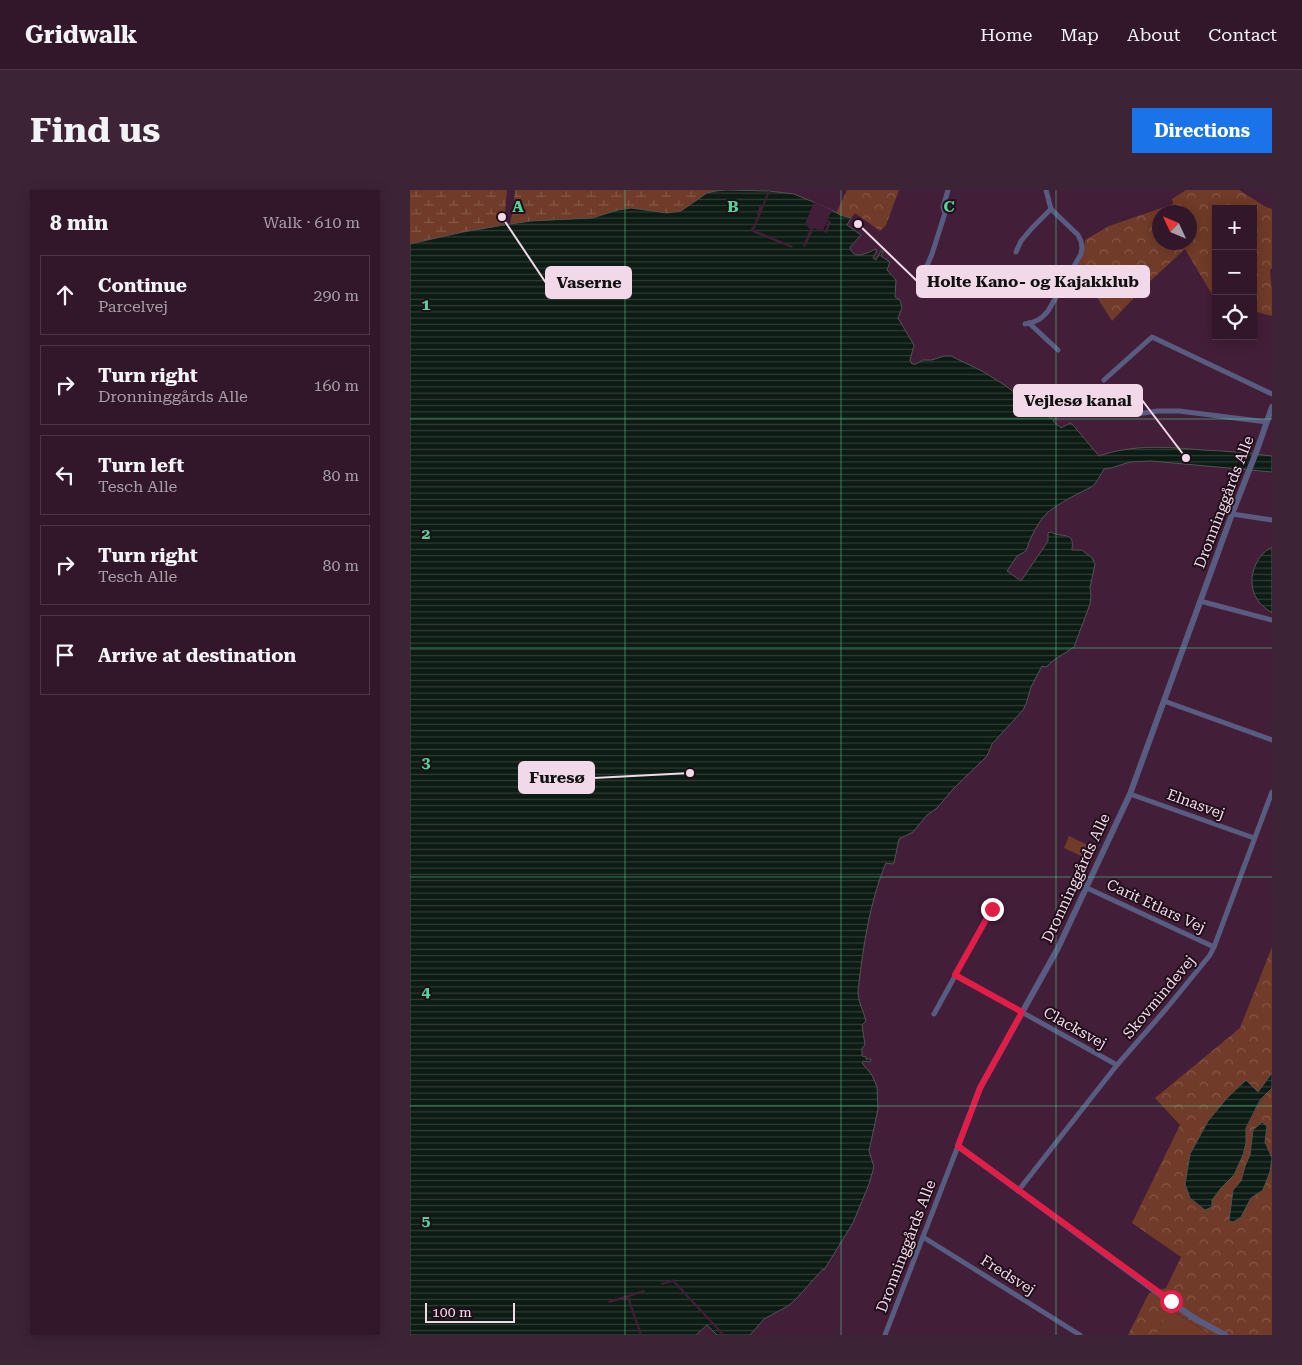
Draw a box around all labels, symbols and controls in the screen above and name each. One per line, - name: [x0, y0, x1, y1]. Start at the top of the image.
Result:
- text: Gridwalk: [25, 21, 137, 49]
- text: Home: [980, 24, 1032, 45]
- text: Map: [1060, 24, 1099, 45]
- text: About: [1127, 24, 1180, 45]
- text: Contact: [1208, 24, 1277, 45]
- button: Directions: [1132, 108, 1272, 153]
- text: Find us: [30, 110, 160, 151]
- text: A: [512, 197, 524, 216]
- text: B: [727, 197, 739, 216]
- text: C: [943, 197, 955, 216]
- north arrow: [1152, 205, 1197, 250]
- map controls: [1212, 205, 1257, 340]
- button: +: [1212, 205, 1257, 250]
- text: 8 min: [50, 211, 108, 235]
- text: Walk · 610 m: [263, 213, 360, 232]
- button: −: [1212, 250, 1257, 295]
- callout: Holte Kano- og Kajakklub: [917, 266, 1149, 297]
- callout: Vaserne: [546, 267, 631, 298]
- text: Holte Kano- og Kajakklub: [927, 272, 1139, 291]
- text: Vaserne: [556, 273, 622, 292]
- text: Continue: [98, 274, 187, 297]
- icon: ahead: [51, 281, 79, 309]
- text: 290 m: [313, 286, 359, 305]
- text: 1: [422, 295, 431, 314]
- button: locate: [1212, 295, 1257, 340]
- text: Parcelvej: [98, 297, 168, 316]
- text: Turn right: [98, 364, 198, 387]
- icon: right: [51, 371, 79, 399]
- text: 160 m: [313, 376, 359, 395]
- callout: Vejlesø kanal: [1014, 385, 1142, 416]
- text: Dronninggårds Alle: [98, 387, 248, 406]
- text: Vejlesø kanal: [1024, 391, 1133, 410]
- street label: Dronninggårds Alle: [1190, 433, 1258, 571]
- text: Turn left: [98, 454, 184, 477]
- icon: left: [51, 461, 79, 489]
- text: 80 m: [322, 466, 359, 485]
- text: Tesch Alle: [98, 477, 177, 496]
- text: 2: [422, 524, 431, 543]
- text: Turn right: [98, 544, 198, 567]
- icon: right: [51, 551, 79, 579]
- text: 80 m: [322, 556, 359, 575]
- text: Tesch Alle: [98, 567, 177, 586]
- icon: arrive: [51, 641, 79, 669]
- text: Arrive at destination: [98, 644, 296, 667]
- text: 3: [422, 753, 431, 772]
- callout: Furesø: [519, 762, 594, 793]
- text: Furesø: [529, 768, 585, 787]
- street label: Elnasvej: [1165, 785, 1227, 823]
- street label: Dronninggårds Alle: [1038, 811, 1114, 945]
- street label: Carit Etlars Vej: [1104, 875, 1208, 937]
- route end: [981, 898, 1004, 921]
- street label: Skovmindevej: [1119, 952, 1199, 1042]
- text: 4: [422, 982, 431, 1001]
- street label: Clacksvej: [1040, 1003, 1110, 1053]
- street label: Dronninggårds Alle: [872, 1177, 940, 1315]
- text: 5: [422, 1211, 431, 1230]
- street label: Fredsvej: [977, 1251, 1039, 1299]
- route start: [1160, 1290, 1183, 1313]
- scale bar: [425, 1300, 515, 1323]
- text: 100 m: [432, 1304, 472, 1320]

